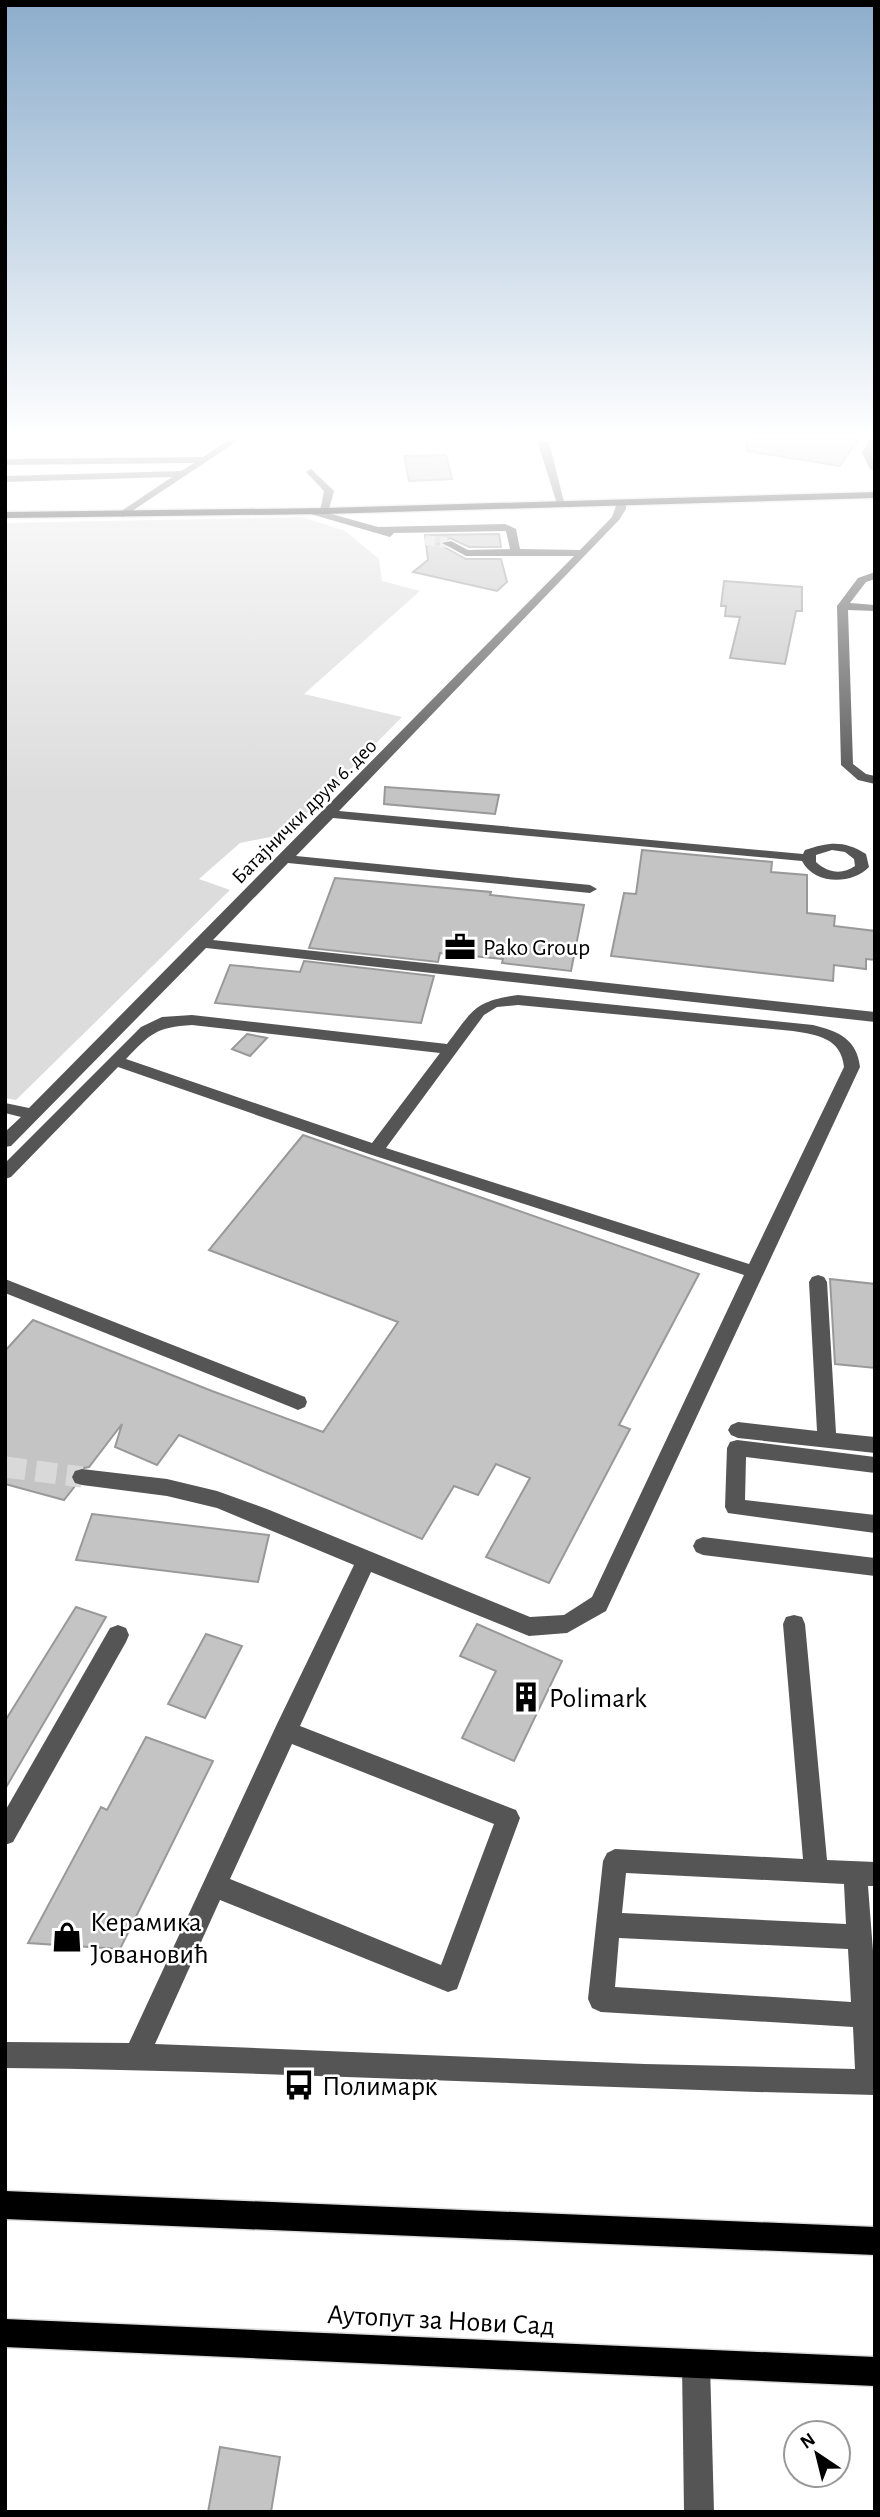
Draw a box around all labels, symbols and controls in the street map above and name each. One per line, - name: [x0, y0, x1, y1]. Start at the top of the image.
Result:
- street label: Батајнички друм 6. део: [228, 735, 381, 888]
- office icon: Pako Group: [443, 930, 477, 964]
- place label: Pako Group: [483, 936, 590, 960]
- building icon: Polimark: [509, 1680, 543, 1714]
- place label: Polimark: [549, 1685, 647, 1713]
- place label: Керамика Јовановић: [90, 1909, 209, 1969]
- shop icon: Керамика Јовановић: [50, 1920, 84, 1954]
- bus stop icon: Полимарк: [282, 2068, 316, 2102]
- place label: Полимарк: [322, 2073, 438, 2101]
- street label: Аутопут за Нови Сад: [326, 2301, 555, 2341]
- north arrow: [782, 2419, 852, 2489]
- text: N: [797, 2430, 819, 2453]

